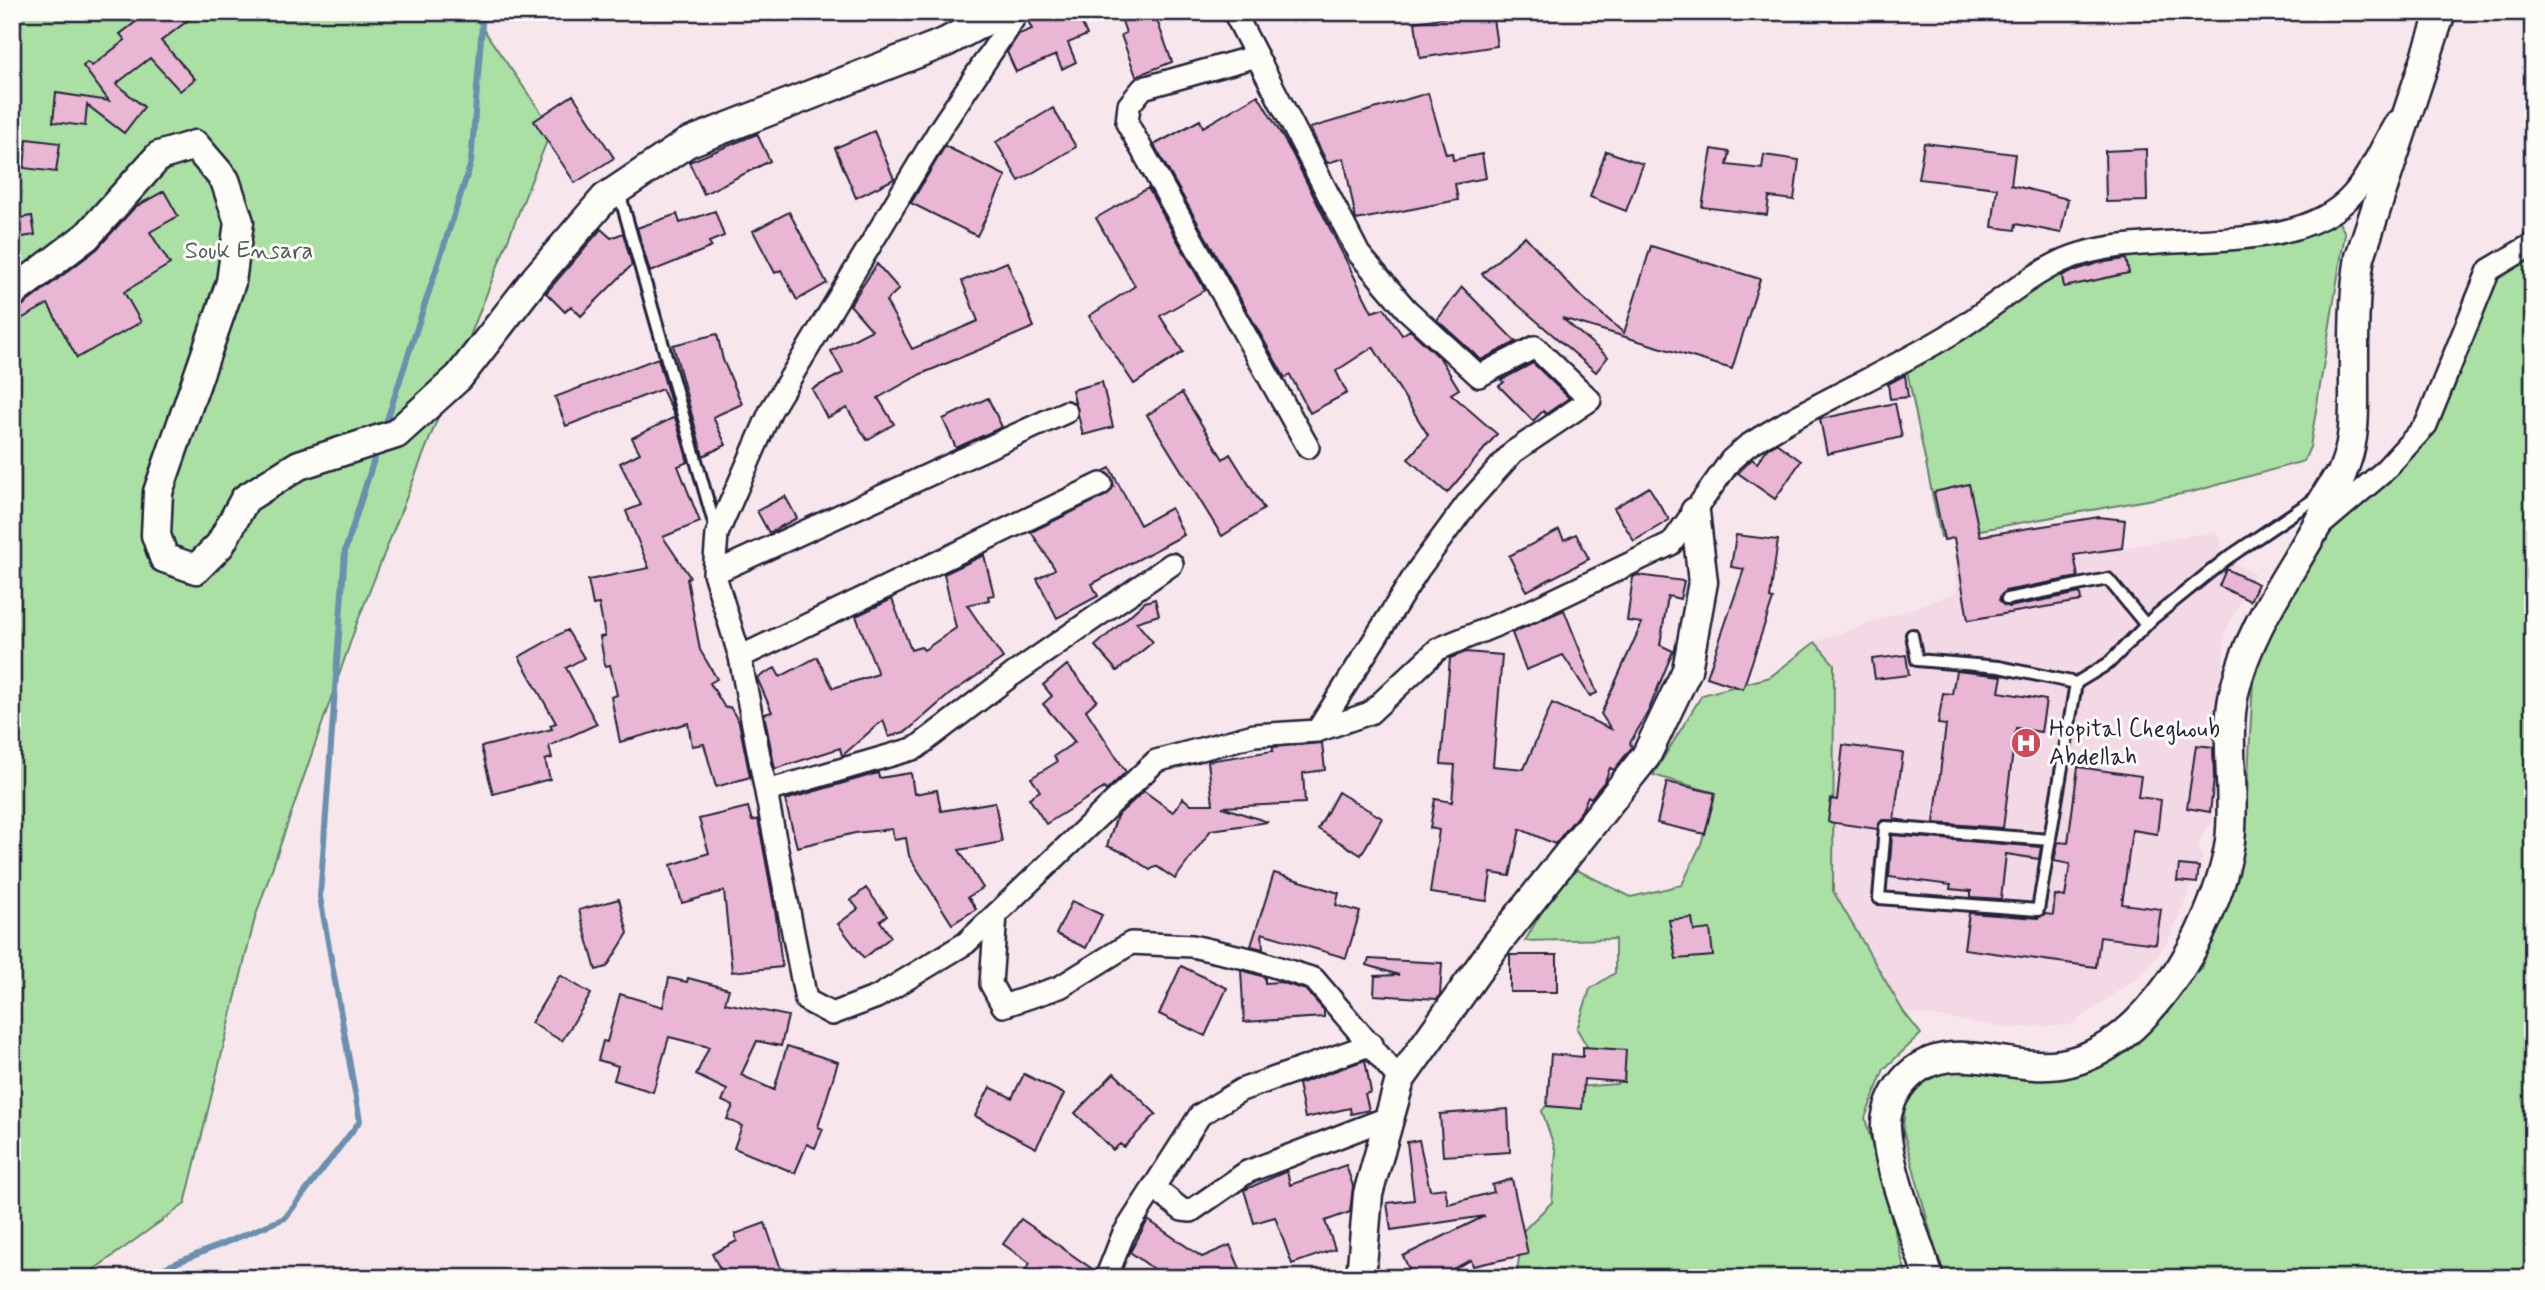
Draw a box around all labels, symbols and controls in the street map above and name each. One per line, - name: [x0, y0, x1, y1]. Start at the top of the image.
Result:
- park label: Souk Ensara: [185, 236, 313, 267]
- place label: Hopital Cheghoub Abdellah: [2049, 714, 2220, 773]
- hospital icon: Hopital Cheghoub Abdellah: [2009, 726, 2043, 760]

